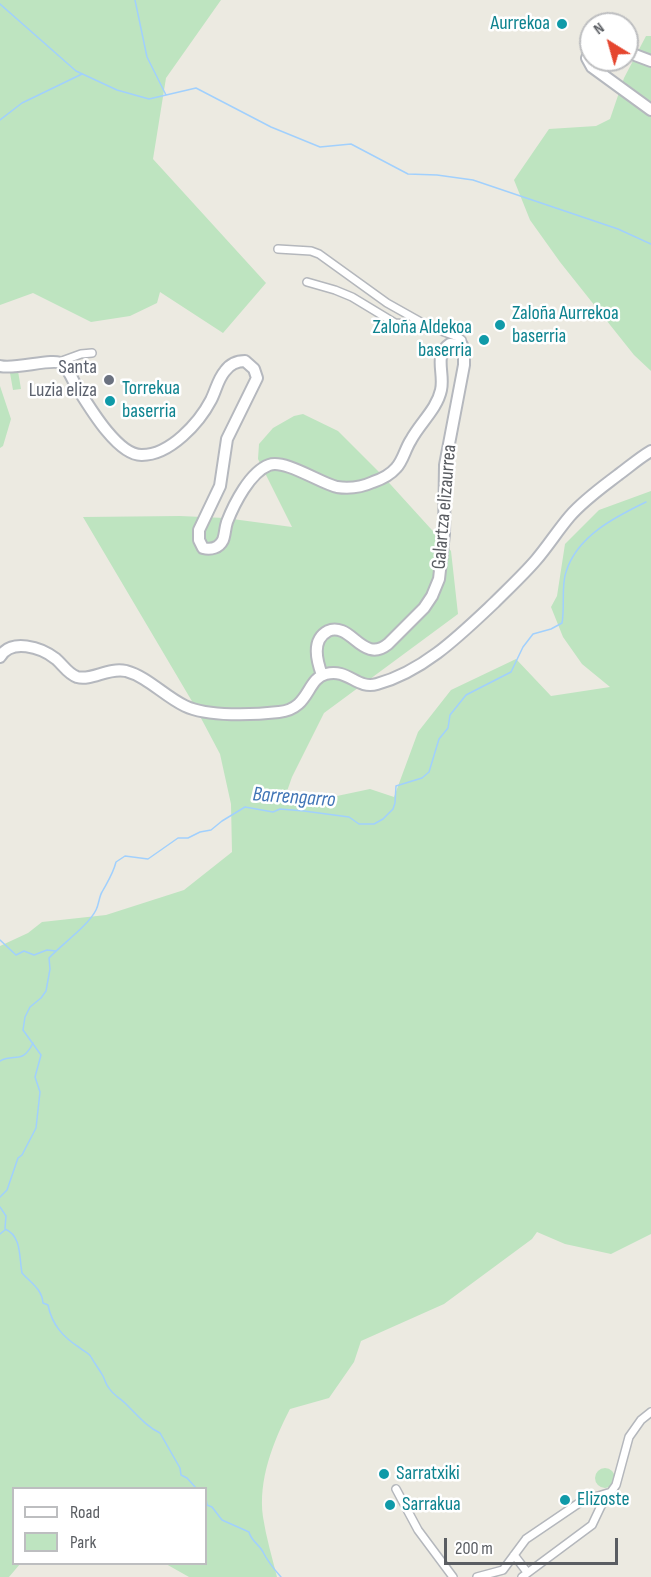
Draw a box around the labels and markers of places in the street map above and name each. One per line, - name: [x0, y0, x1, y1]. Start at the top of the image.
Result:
- place label: Aurrekoa: [491, 12, 550, 36]
- marker: Aurrekoa: [555, 17, 569, 31]
- place label: Zaloña Aurrekoa baserria: [512, 302, 619, 349]
- place label: Zaloña Aldekoa baserria: [373, 316, 472, 363]
- marker: Zaloña Aurrekoa baserria: [493, 318, 507, 332]
- marker: Zaloña Aldekoa baserria: [477, 333, 491, 347]
- place label: Santa Luzia eliza: [29, 356, 97, 403]
- marker: Santa Luzia eliza: [102, 373, 116, 387]
- place label: Torrekua baserria: [122, 377, 180, 424]
- marker: Torrekua baserria: [103, 394, 117, 408]
- place label: Sarratxiki: [396, 1462, 460, 1486]
- marker: Sarratxiki: [377, 1467, 391, 1481]
- place label: Elizoste: [577, 1488, 629, 1512]
- place label: Sarrakua: [402, 1493, 461, 1517]
- marker: Elizoste: [558, 1493, 572, 1507]
- marker: Sarrakua: [383, 1498, 397, 1512]

